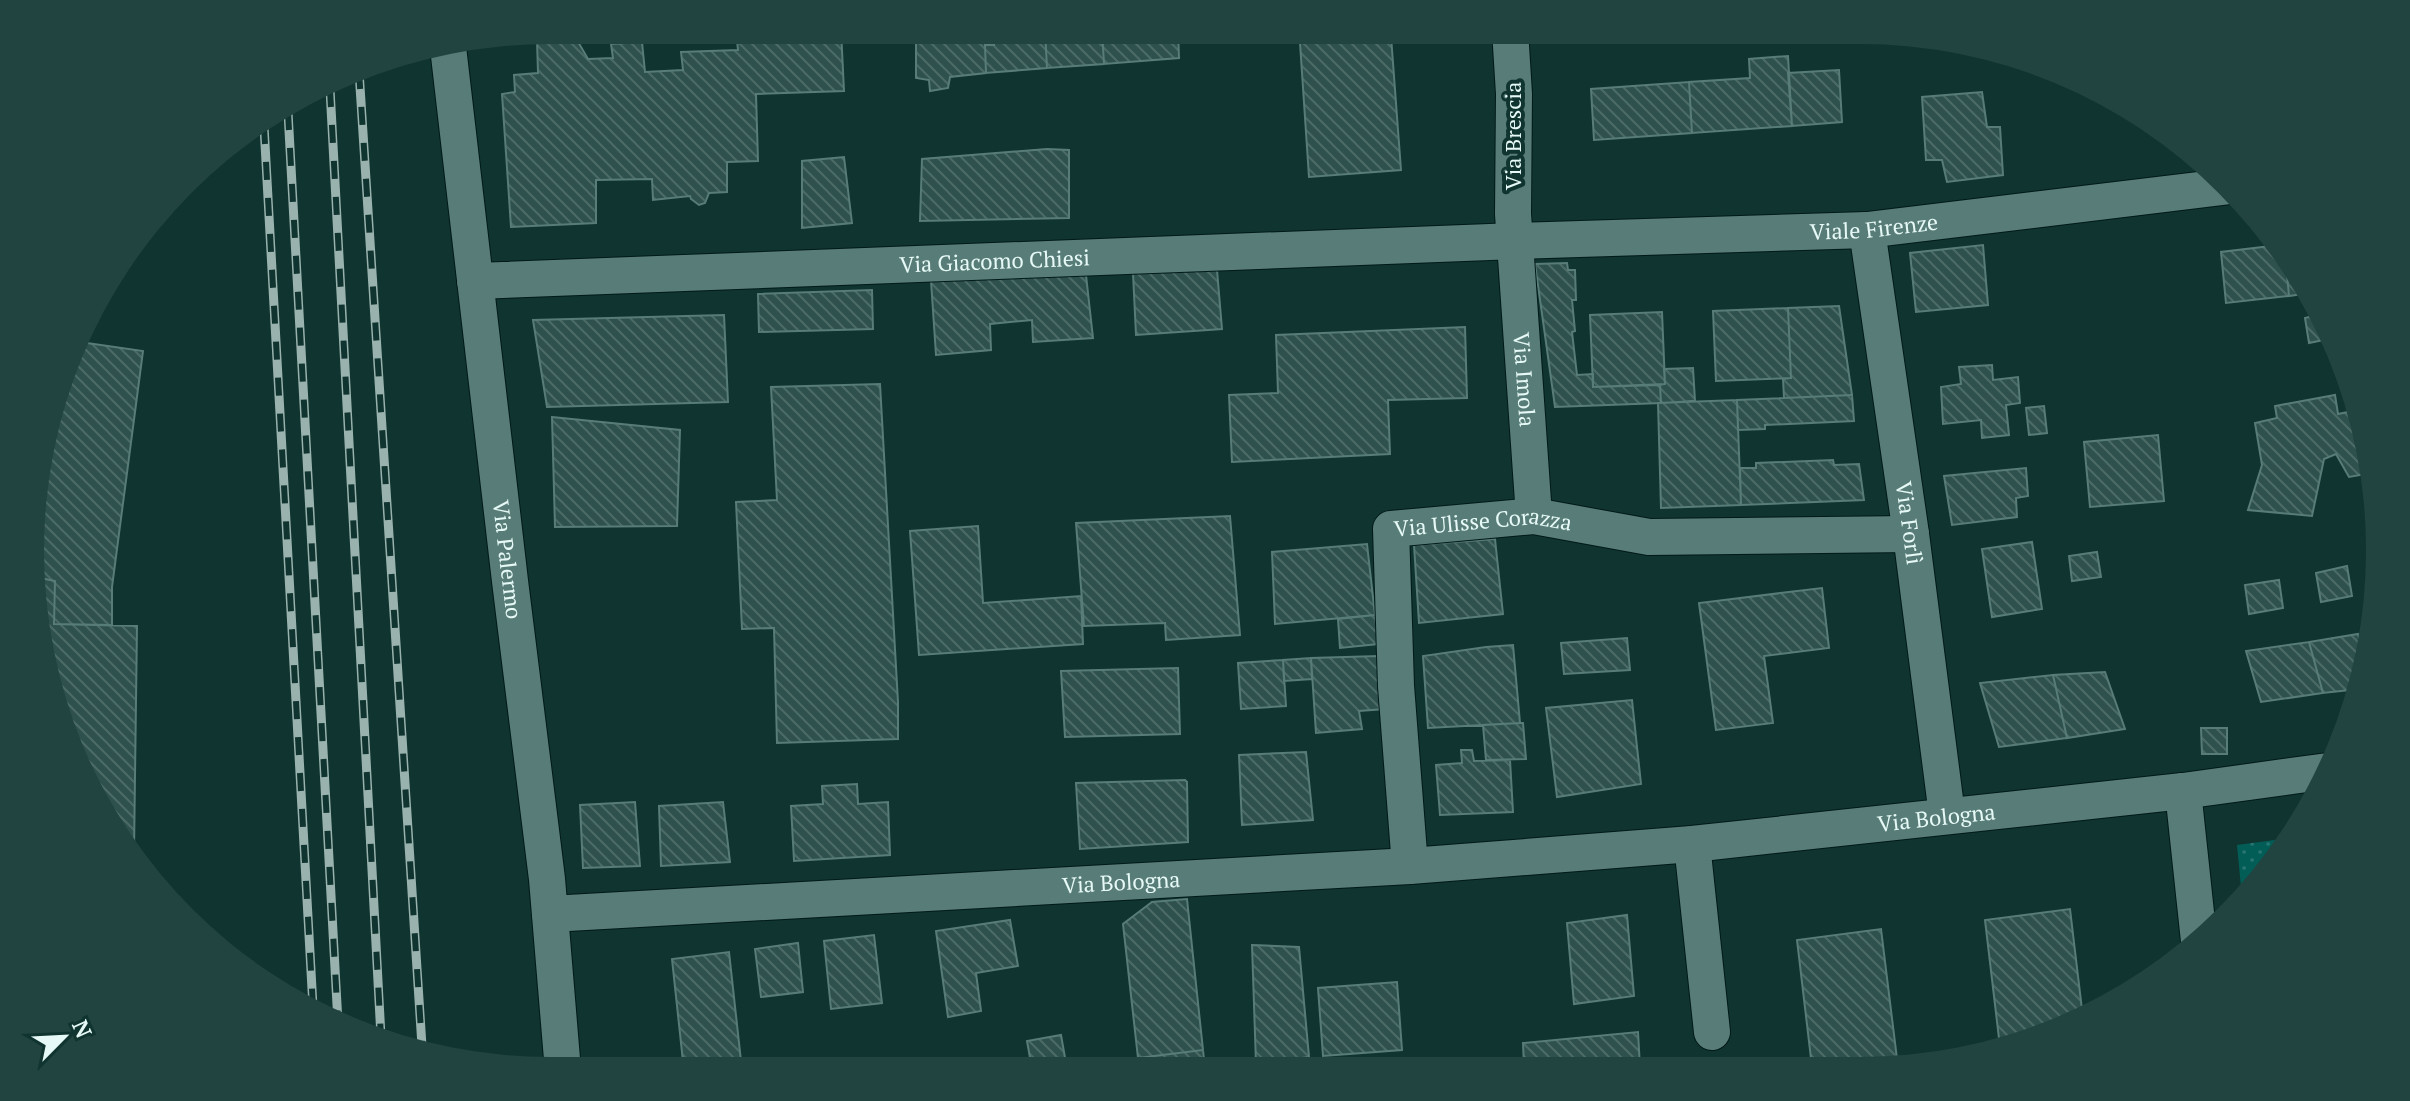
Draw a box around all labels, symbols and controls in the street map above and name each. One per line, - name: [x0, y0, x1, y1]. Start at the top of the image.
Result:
- street label: Via Brescia: [1498, 82, 1527, 190]
- street label: Viale Firenze: [1809, 207, 1940, 246]
- street label: Via Giacomo Chiesi: [899, 242, 1090, 279]
- street label: Via Imola: [1507, 331, 1543, 428]
- street label: Via Forlì: [1890, 479, 1930, 566]
- street label: Via Palermo: [487, 498, 530, 621]
- street label: Via Ulisse Corazza: [1392, 500, 1574, 543]
- street label: Via Bologna: [1876, 796, 1997, 838]
- street label: Via Bologna: [1061, 864, 1181, 899]
- north arrow: [24, 997, 104, 1077]
- text: N: [66, 1015, 99, 1042]

